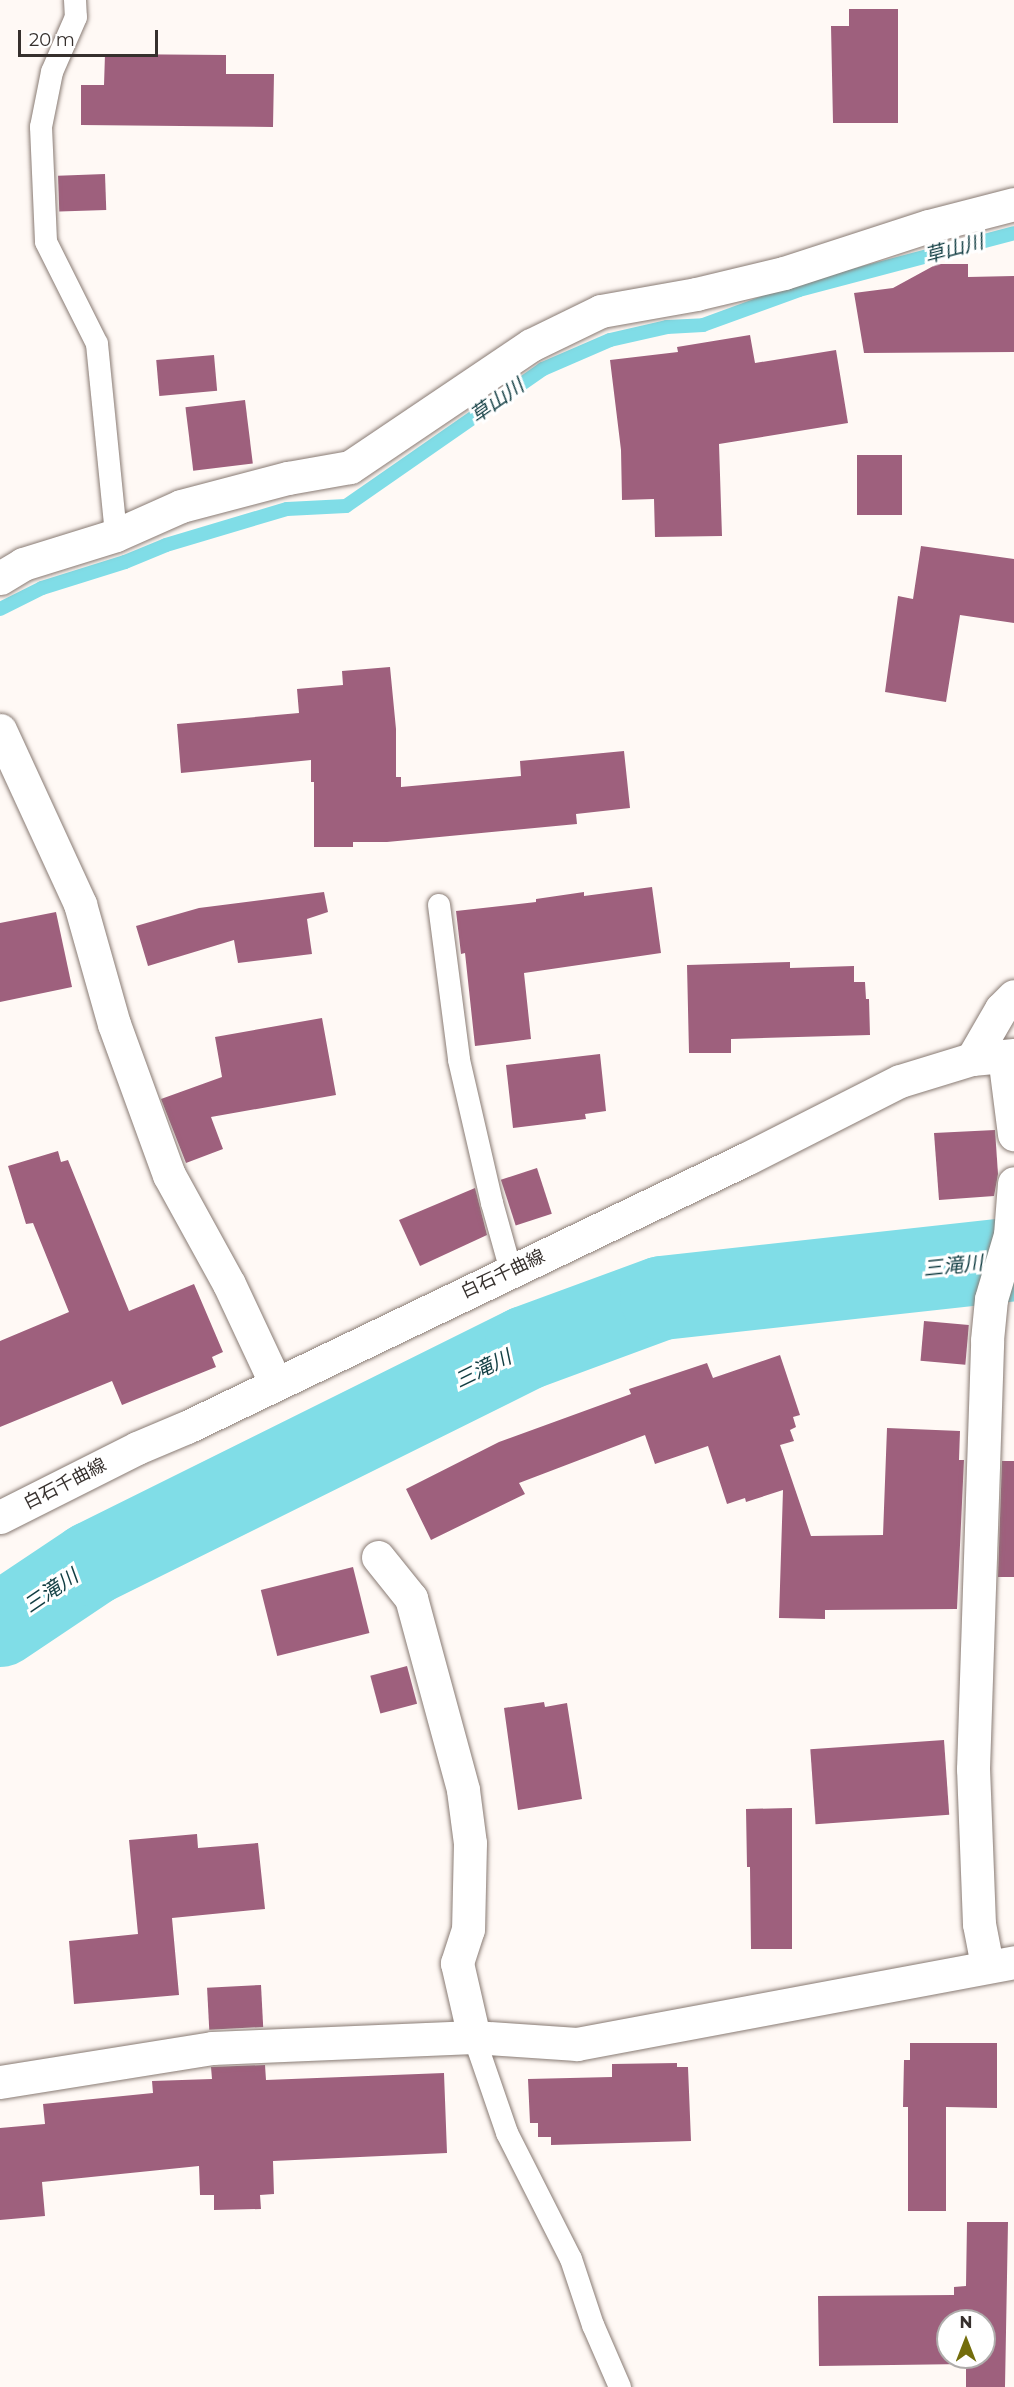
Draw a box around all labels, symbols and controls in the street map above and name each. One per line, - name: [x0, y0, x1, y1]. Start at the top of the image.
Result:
- scale bar: [21, 18, 160, 56]
- text: 20 m: [29, 29, 75, 51]
- water label: 草山川: [922, 230, 986, 268]
- water label: 草山川: [466, 374, 528, 428]
- street label: 白石千曲線: [458, 1245, 548, 1303]
- water label: 三滝川: [922, 1251, 984, 1281]
- water label: 三滝川: [451, 1345, 515, 1393]
- street label: 白石千曲線: [20, 1454, 110, 1514]
- water label: 三滝川: [19, 1564, 83, 1618]
- north arrow: [936, 2309, 996, 2369]
- text: N: [960, 2313, 972, 2332]

